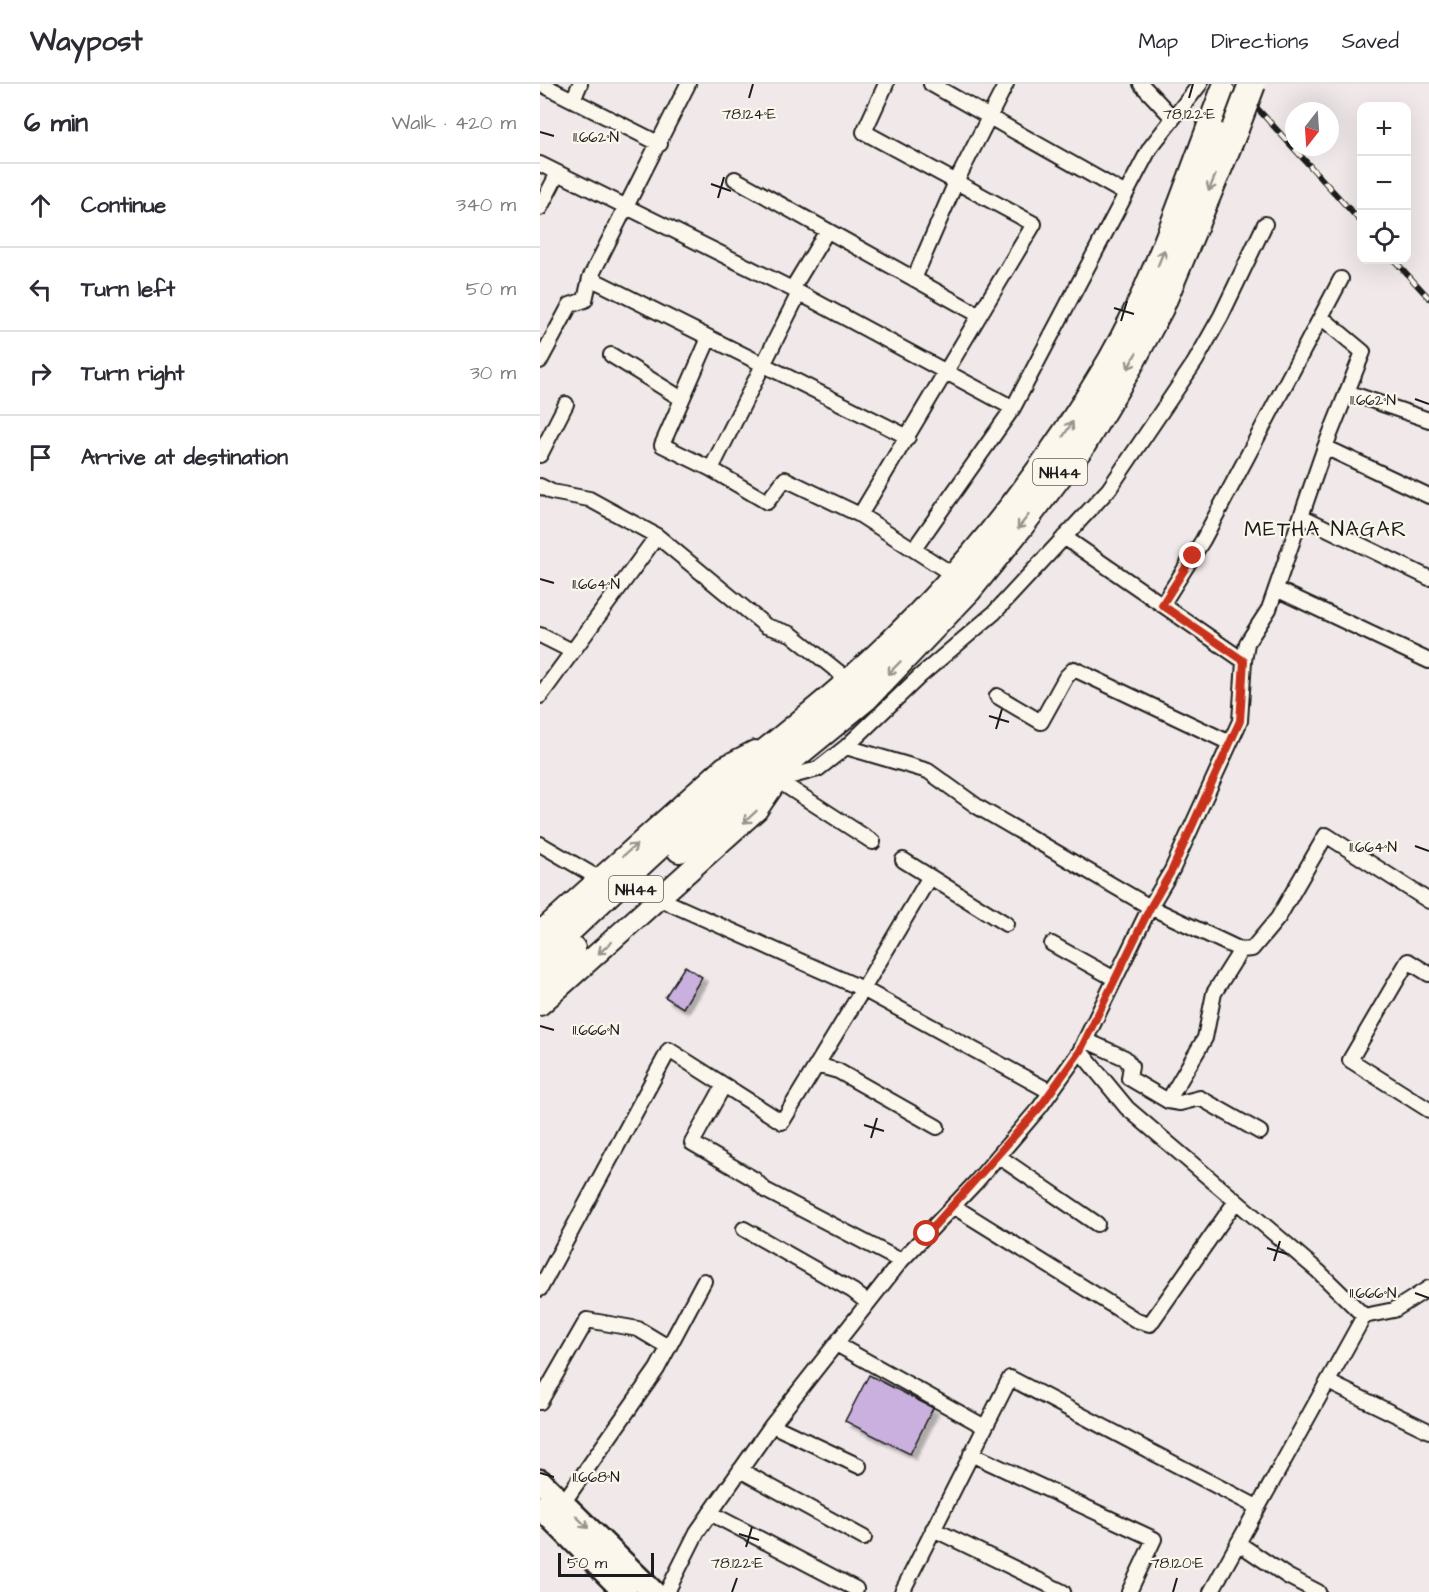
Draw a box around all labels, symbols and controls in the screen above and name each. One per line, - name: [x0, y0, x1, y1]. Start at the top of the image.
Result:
- text: Waypost: [30, 22, 143, 61]
- text: Map: [1138, 27, 1178, 56]
- text: Directions: [1211, 27, 1309, 56]
- text: Saved: [1342, 27, 1399, 56]
- north arrow: [1285, 102, 1339, 156]
- map controls: [1357, 102, 1411, 264]
- button: +: [1357, 102, 1411, 156]
- text: 78.124°E: [722, 104, 776, 125]
- text: 78.122°E: [1163, 104, 1215, 125]
- text: 6 min: [24, 105, 88, 141]
- text: Walk · 420 m: [392, 109, 516, 137]
- text: 11.662°N: [573, 127, 619, 148]
- button: −: [1357, 156, 1411, 210]
- one-way arrow: [1206, 173, 1217, 191]
- icon: ahead: [24, 189, 57, 222]
- text: Continue: [81, 190, 166, 221]
- text: 340 m: [456, 191, 516, 219]
- button: locate: [1357, 210, 1411, 264]
- one-way arrow: [1156, 249, 1167, 268]
- icon: left: [24, 273, 57, 306]
- text: Turn left: [81, 274, 175, 305]
- text: 50 m: [466, 275, 516, 303]
- one-way arrow: [1126, 351, 1137, 369]
- icon: right: [24, 357, 57, 390]
- text: Turn right: [81, 358, 184, 389]
- text: 30 m: [470, 359, 516, 387]
- text: 11.662°N: [1350, 390, 1396, 411]
- one-way arrow: [1062, 421, 1074, 438]
- icon: arrive: [24, 441, 57, 474]
- text: Arrive at destination: [81, 442, 288, 473]
- road number: NH44: [1033, 459, 1087, 485]
- one-way arrow: [1017, 513, 1029, 529]
- district label: METHA NAGAR: [1244, 515, 1408, 544]
- route end: [1179, 542, 1205, 568]
- text: 11.664°N: [572, 574, 620, 595]
- one-way arrow: [887, 661, 902, 676]
- one-way arrow: [742, 810, 757, 824]
- text: 11.664°N: [1349, 837, 1397, 858]
- one-way arrow: [622, 843, 637, 857]
- road number: NH44: [609, 876, 663, 902]
- one-way arrow: [598, 941, 613, 955]
- text: 11.666°N: [573, 1020, 619, 1041]
- route start: [913, 1220, 939, 1246]
- text: 11.666°N: [1350, 1283, 1396, 1304]
- text: 11.668°N: [572, 1467, 620, 1488]
- one-way arrow: [574, 1515, 589, 1529]
- scale bar: [558, 1550, 654, 1578]
- text: 50 m: [567, 1552, 607, 1574]
- text: 78.122°E: [711, 1553, 763, 1574]
- text: 78.120°E: [1150, 1553, 1204, 1574]

